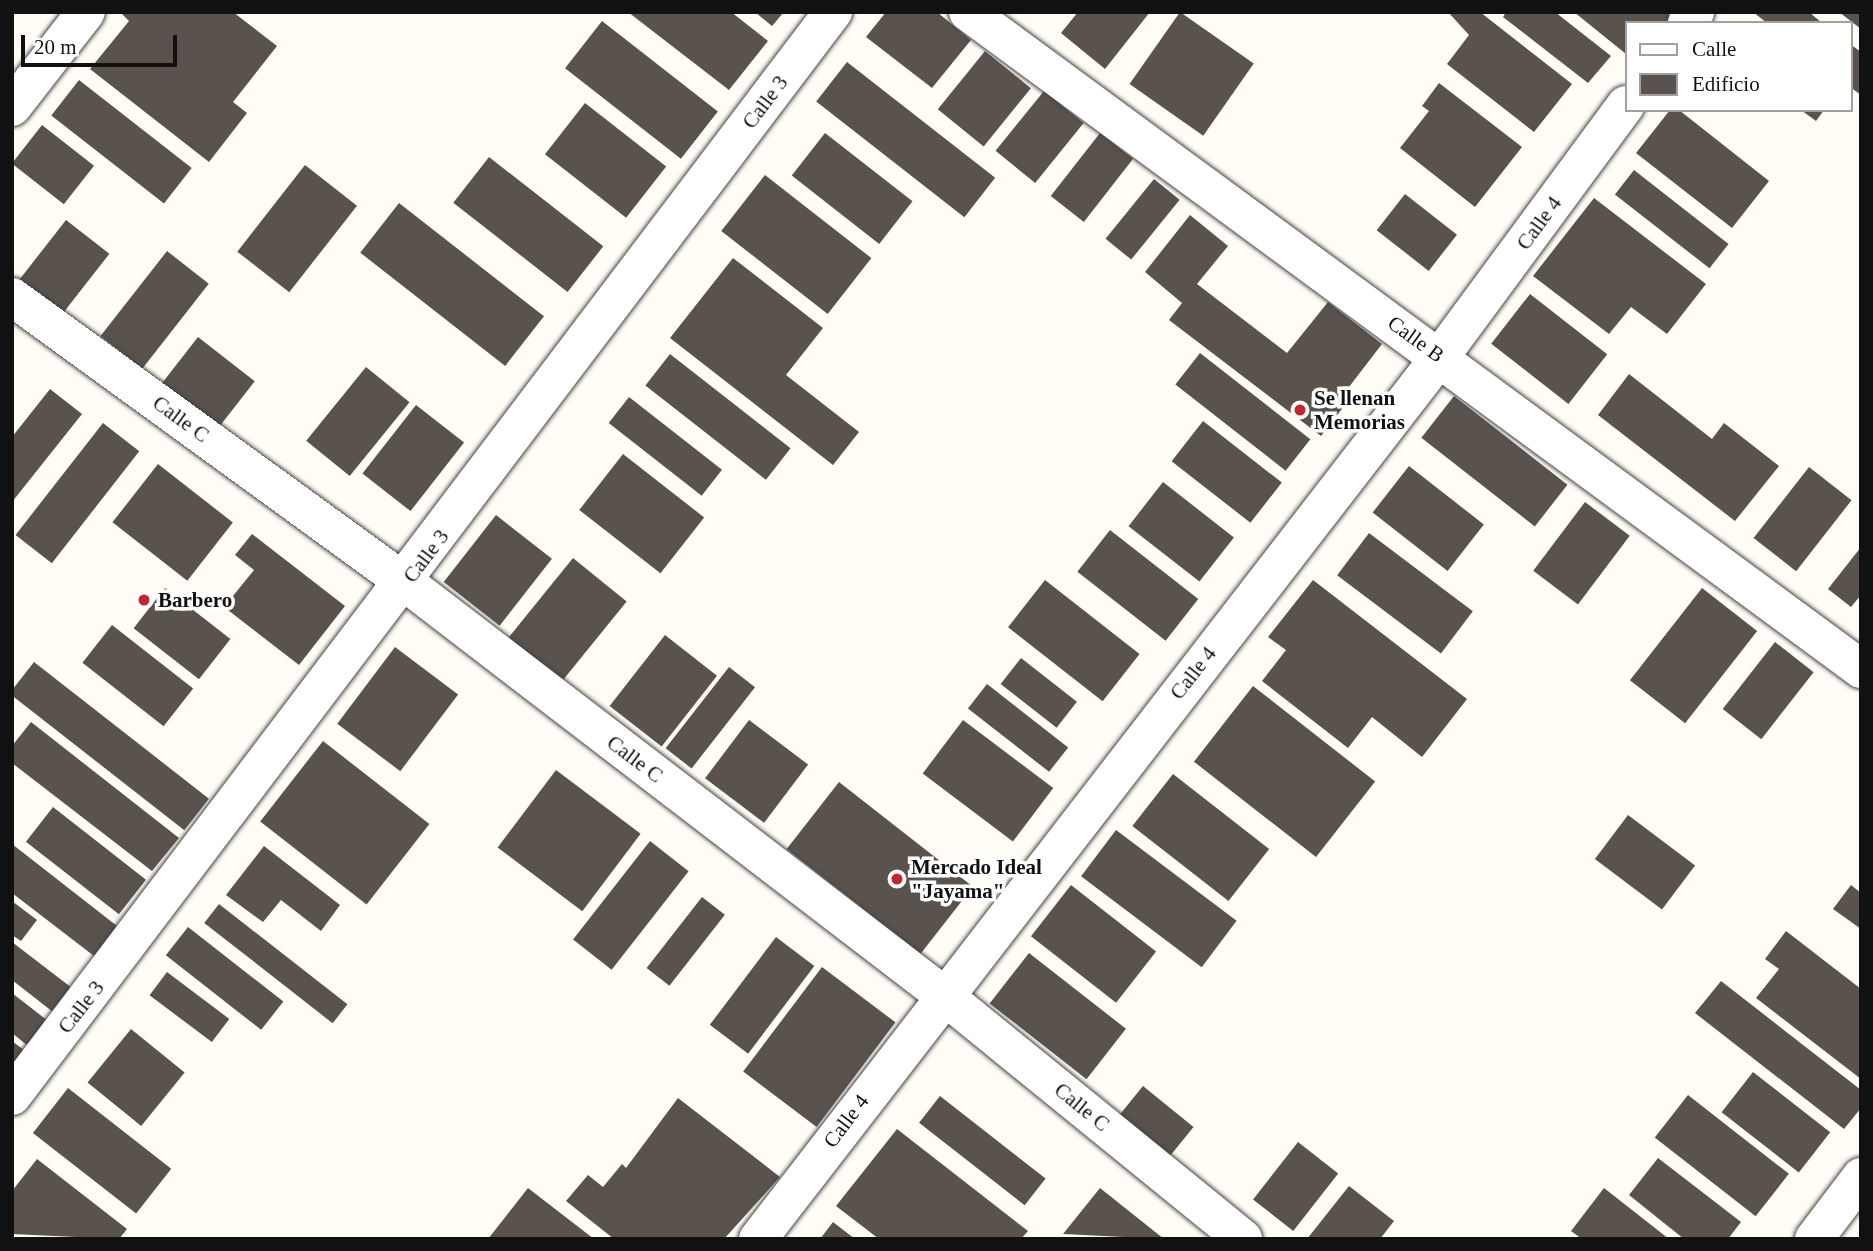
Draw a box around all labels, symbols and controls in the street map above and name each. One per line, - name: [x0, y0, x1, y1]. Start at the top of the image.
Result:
- scale bar: [24, 21, 180, 65]
- legend: [1624, 21, 1852, 112]
- text: 20 m: [34, 35, 77, 59]
- text: Calle: [1692, 37, 1736, 61]
- street label: Calle 3: [737, 70, 793, 134]
- text: Edificio: [1692, 72, 1760, 96]
- street label: Calle 4: [1511, 191, 1567, 255]
- street label: Calle B: [1383, 310, 1449, 368]
- place label: Se llenan Memorias: [1314, 385, 1405, 435]
- street label: Calle C: [148, 390, 214, 448]
- marker: Se llenan Memorias: [1292, 402, 1308, 418]
- street label: Calle 3: [398, 524, 454, 588]
- place label: Barbero: [158, 587, 232, 613]
- marker: Barbero: [136, 592, 152, 608]
- street label: Calle 4: [1165, 642, 1221, 704]
- street label: Calle C: [602, 730, 668, 788]
- place label: Mercado Ideal "Jayama": [911, 854, 1042, 904]
- marker: Mercado Ideal "Jayama": [889, 871, 905, 887]
- street label: Calle 3: [53, 976, 109, 1038]
- street label: Calle C: [1049, 1077, 1115, 1137]
- street label: Calle 4: [818, 1089, 874, 1153]

